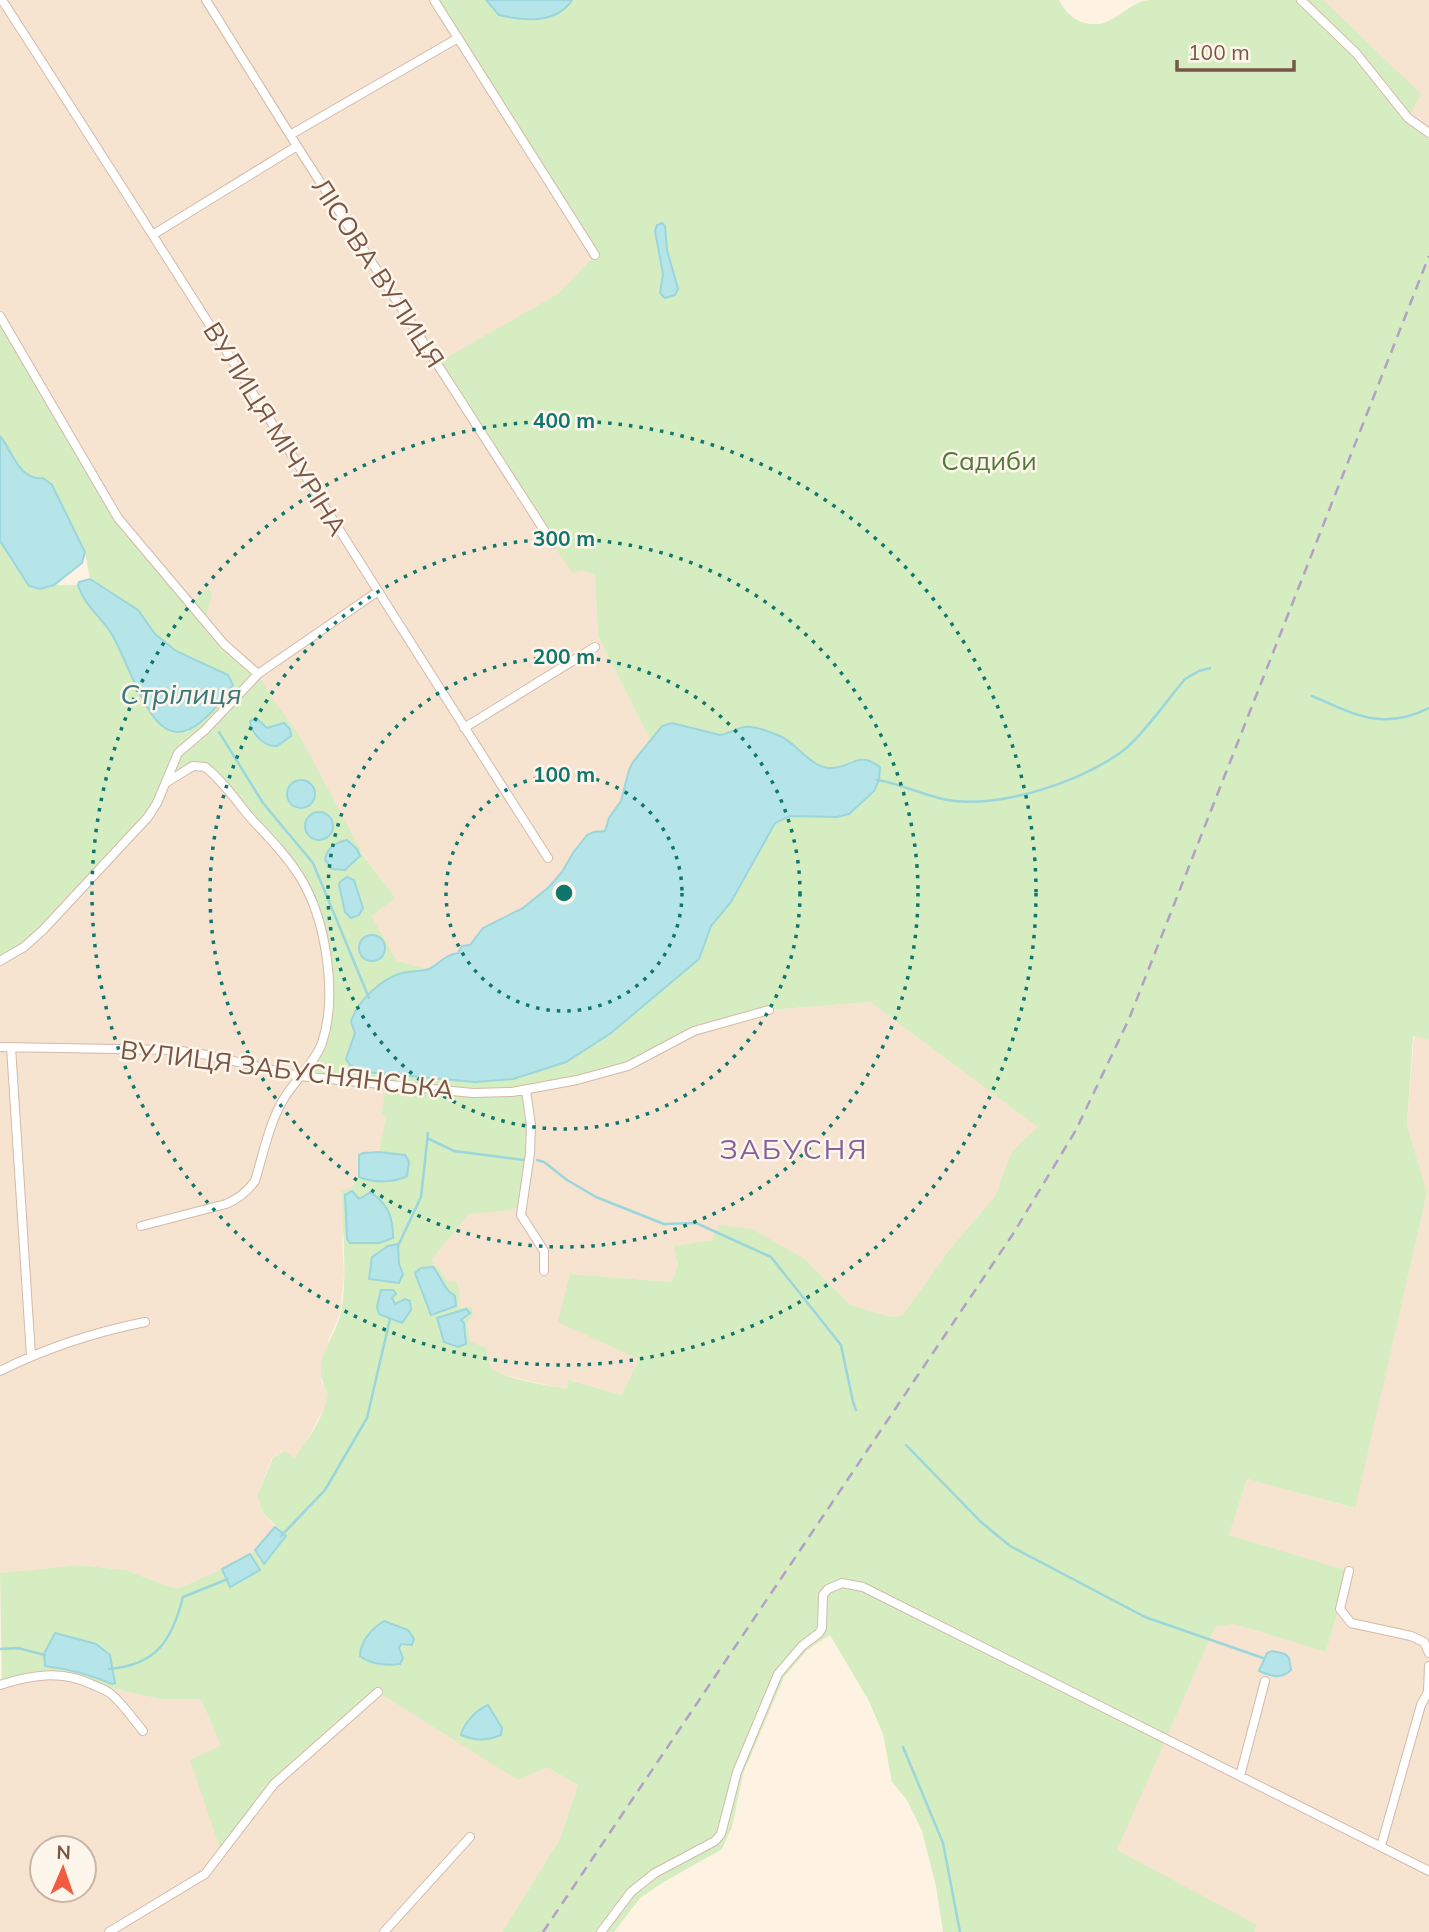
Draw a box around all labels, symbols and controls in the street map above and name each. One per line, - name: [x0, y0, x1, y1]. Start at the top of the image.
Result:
- scale bar: [1177, 28, 1294, 72]
- text: 100 m: [1188, 39, 1250, 65]
- street label: ЛІСОВА ВУЛИЦЯ: [305, 172, 452, 374]
- street label: ВУЛИЦЯ МІЧУРІНА: [196, 316, 355, 542]
- text: 400 m: [533, 407, 595, 433]
- park label: Садиби: [941, 444, 1037, 477]
- text: 300 m: [533, 525, 595, 551]
- text: 200 m: [533, 643, 595, 669]
- water label: Стрілиця: [120, 676, 242, 711]
- text: 100 m: [533, 761, 595, 787]
- centre of rings: [552, 881, 576, 905]
- street label: ВУЛИЦЯ ЗАБУСНЯНСЬКА: [119, 1033, 456, 1106]
- district label: ЗАБУСНЯ: [719, 1131, 869, 1166]
- north arrow: [28, 1834, 98, 1904]
- text: N: [56, 1840, 71, 1864]

